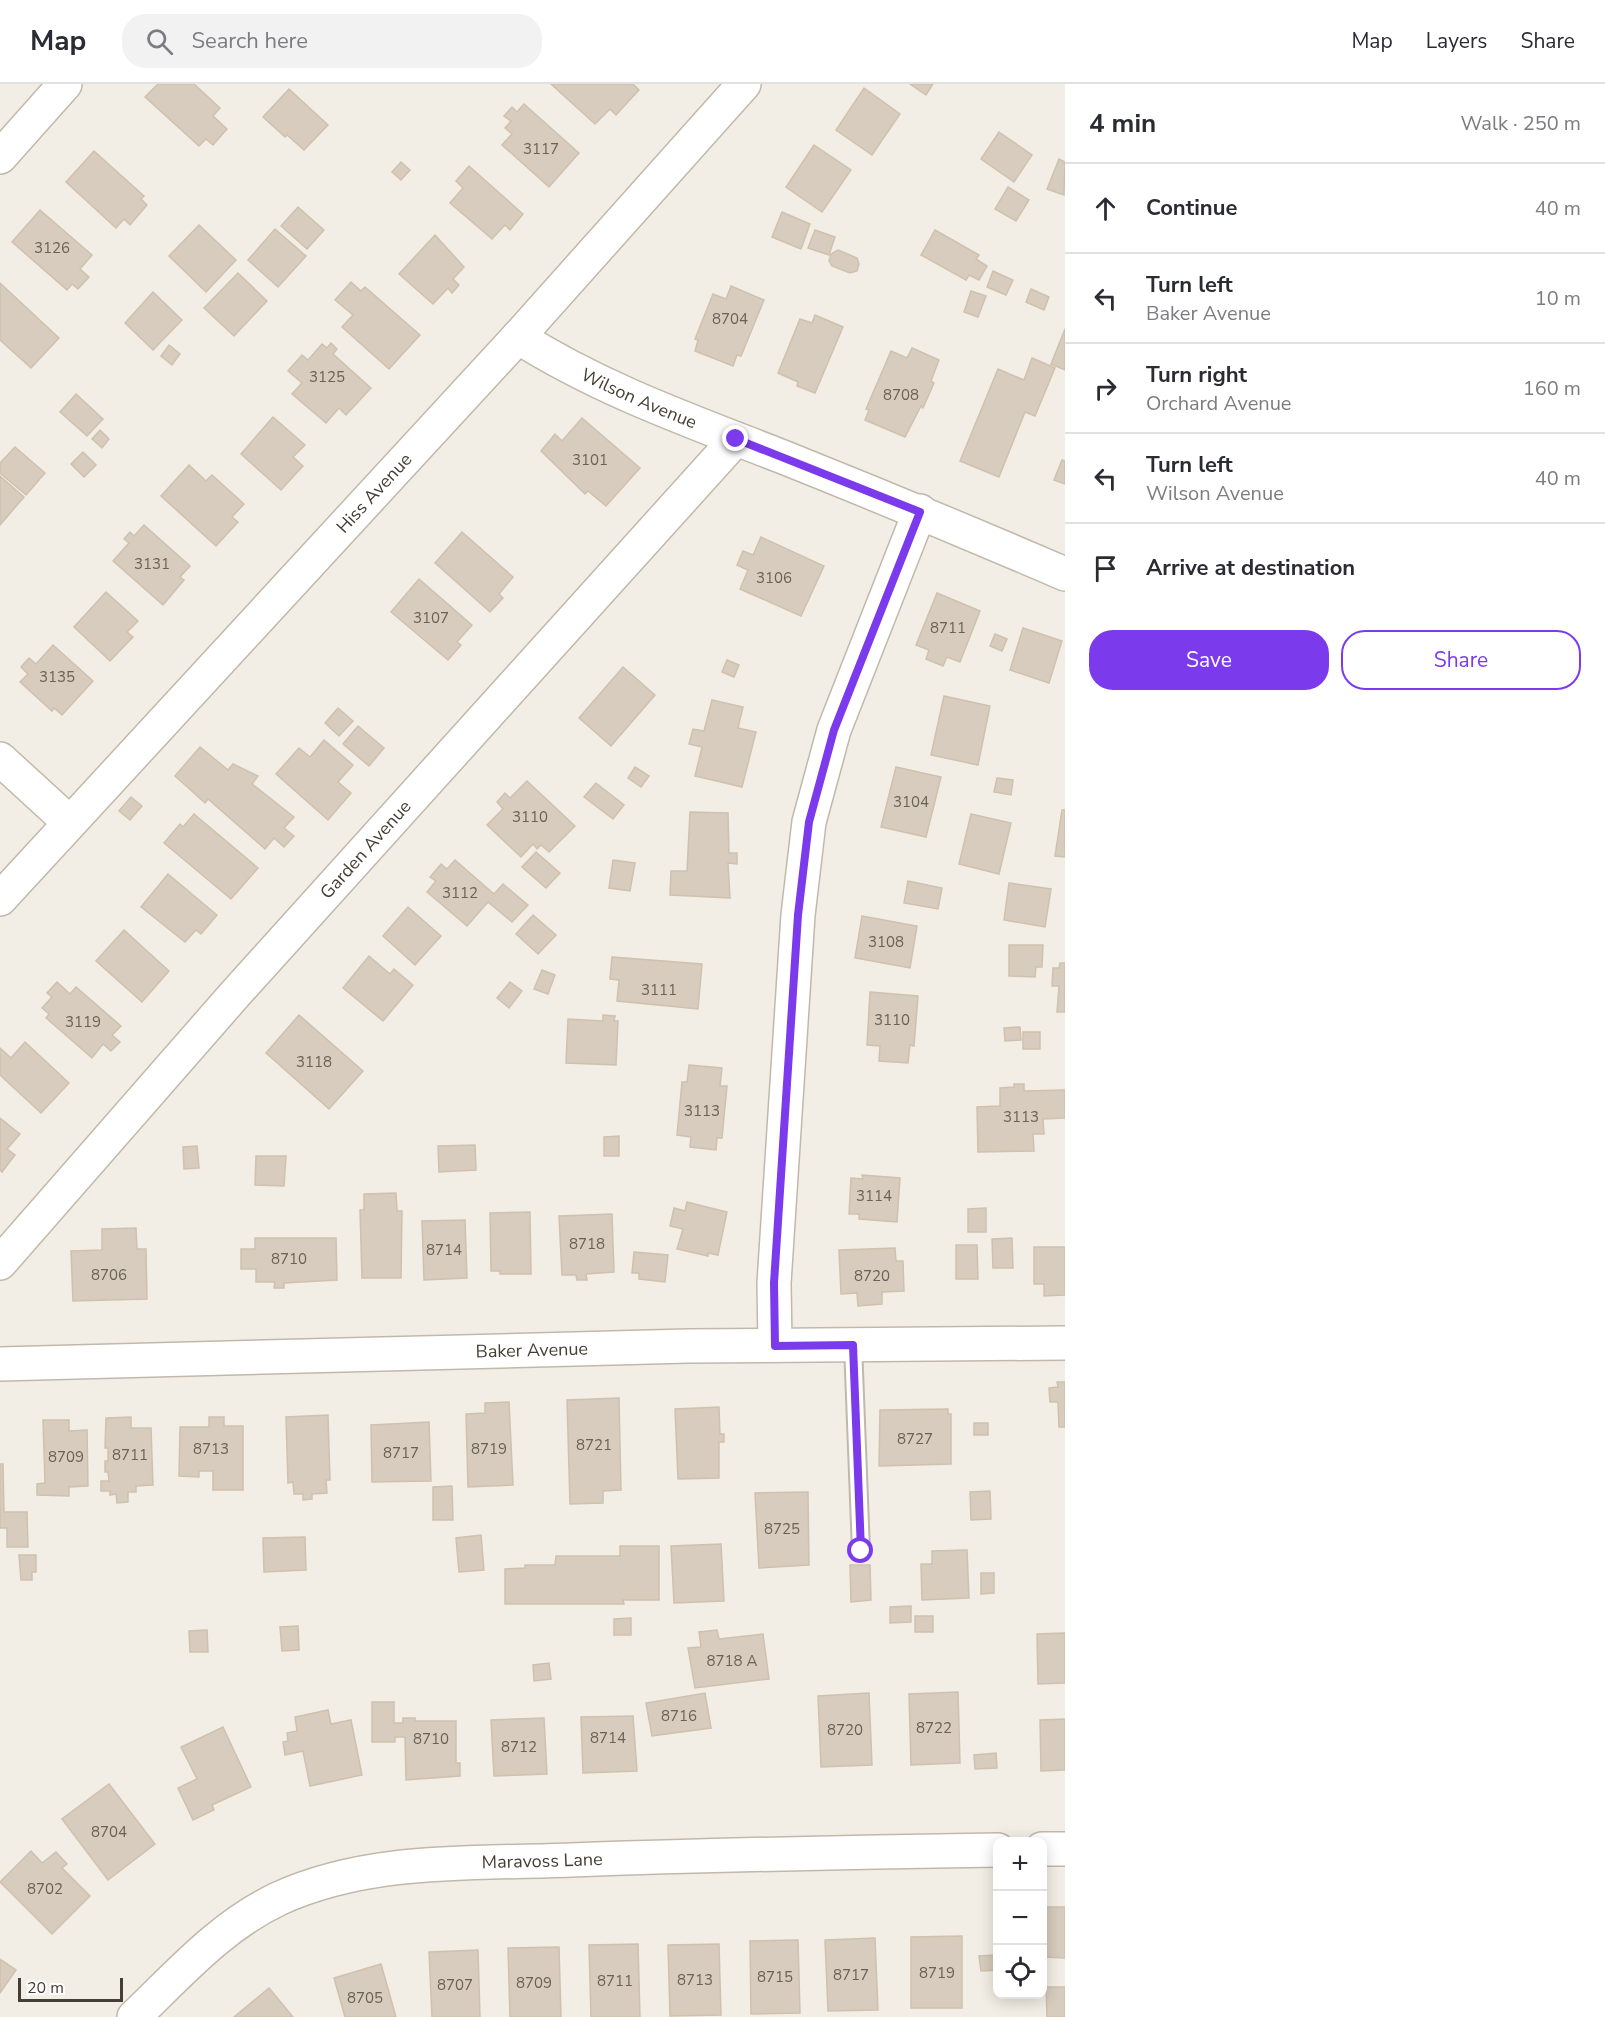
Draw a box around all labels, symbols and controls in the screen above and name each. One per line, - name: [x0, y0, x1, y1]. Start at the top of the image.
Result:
- search box: [122, 14, 542, 68]
- text: Map: [30, 22, 86, 60]
- icon: search: [143, 25, 176, 58]
- text: Search here: [191, 26, 308, 56]
- text: Map: [1351, 27, 1393, 55]
- text: Layers: [1426, 27, 1487, 55]
- text: Share: [1520, 27, 1575, 55]
- text: 4 min: [1089, 106, 1156, 141]
- text: Walk · 250 m: [1461, 110, 1581, 137]
- house number: 3117: [523, 139, 559, 159]
- icon: ahead: [1089, 192, 1122, 225]
- text: Continue: [1146, 193, 1237, 223]
- text: 40 m: [1535, 195, 1581, 222]
- house number: 3126: [34, 238, 70, 258]
- text: Turn left: [1146, 270, 1233, 300]
- icon: left: [1089, 282, 1122, 315]
- text: 10 m: [1535, 285, 1581, 312]
- text: Baker Avenue: [1146, 300, 1271, 327]
- house number: 8704: [712, 309, 748, 329]
- text: Turn right: [1146, 360, 1247, 390]
- street label: Wilson Avenue: [577, 363, 700, 434]
- house number: 3125: [309, 367, 345, 387]
- icon: right: [1089, 372, 1122, 405]
- text: 160 m: [1523, 375, 1581, 402]
- house number: 8708: [883, 385, 919, 405]
- text: Orchard Avenue: [1146, 390, 1292, 417]
- route end: [722, 425, 748, 451]
- street label: Hiss Avenue: [331, 448, 417, 538]
- house number: 3101: [572, 450, 608, 470]
- text: Turn left: [1146, 450, 1233, 480]
- icon: left: [1089, 462, 1122, 495]
- text: 40 m: [1535, 465, 1581, 492]
- text: Wilson Avenue: [1146, 480, 1284, 507]
- icon: arrive: [1089, 552, 1122, 585]
- text: Arrive at destination: [1146, 553, 1355, 583]
- house number: 3131: [134, 554, 170, 574]
- house number: 3106: [756, 568, 792, 588]
- house number: 3107: [413, 608, 449, 628]
- house number: 8711: [930, 618, 966, 638]
- button: Save: [1089, 630, 1329, 690]
- button: Share: [1341, 630, 1581, 690]
- house number: 3135: [39, 667, 75, 687]
- house number: 3104: [893, 792, 929, 812]
- street label: Garden Avenue: [315, 795, 416, 904]
- house number: 3110: [512, 807, 548, 827]
- house number: 3112: [442, 883, 478, 903]
- house number: 3108: [868, 932, 904, 952]
- house number: 3111: [641, 980, 677, 1000]
- house number: 3110: [874, 1010, 910, 1030]
- house number: 3119: [65, 1012, 101, 1032]
- house number: 3118: [296, 1052, 332, 1072]
- house number: 3113: [684, 1101, 720, 1121]
- house number: 3113: [1003, 1107, 1039, 1127]
- house number: 3114: [856, 1186, 892, 1206]
- house number: 8718: [569, 1234, 605, 1254]
- house number: 8714: [426, 1240, 462, 1260]
- house number: 8710: [271, 1249, 307, 1269]
- house number: 8706: [91, 1265, 127, 1285]
- house number: 8720: [854, 1266, 890, 1286]
- street label: Baker Avenue: [475, 1337, 588, 1364]
- house number: 8727: [897, 1429, 933, 1449]
- house number: 8721: [576, 1435, 612, 1455]
- house number: 8713: [193, 1439, 229, 1459]
- house number: 8719: [471, 1439, 507, 1459]
- house number: 8717: [383, 1443, 419, 1463]
- house number: 8711: [112, 1445, 148, 1465]
- house number: 8709: [48, 1447, 84, 1467]
- house number: 8725: [764, 1519, 800, 1539]
- route start: [847, 1537, 873, 1563]
- house number: 8718 A: [707, 1651, 757, 1671]
- house number: 8716: [661, 1706, 697, 1726]
- house number: 8722: [916, 1718, 952, 1738]
- house number: 8720: [827, 1720, 863, 1740]
- house number: 8714: [590, 1728, 626, 1748]
- house number: 8710: [413, 1729, 449, 1749]
- house number: 8712: [501, 1737, 537, 1757]
- house number: 8704: [91, 1822, 127, 1842]
- map controls: [993, 1837, 1047, 1999]
- button: +: [993, 1837, 1047, 1891]
- street label: Maravoss Lane: [481, 1847, 603, 1874]
- house number: 8702: [27, 1879, 63, 1899]
- button: −: [993, 1891, 1047, 1945]
- button: locate: [993, 1945, 1047, 1999]
- house number: 8719: [919, 1963, 955, 1983]
- house number: 8717: [833, 1965, 869, 1985]
- house number: 8715: [757, 1967, 793, 1987]
- house number: 8713: [677, 1970, 713, 1990]
- house number: 8711: [597, 1971, 633, 1991]
- house number: 8709: [516, 1973, 552, 1993]
- scale bar: [18, 1975, 123, 2002]
- house number: 8707: [437, 1975, 473, 1995]
- text: 20 m: [27, 1977, 64, 1999]
- house number: 8705: [347, 1988, 383, 2008]

